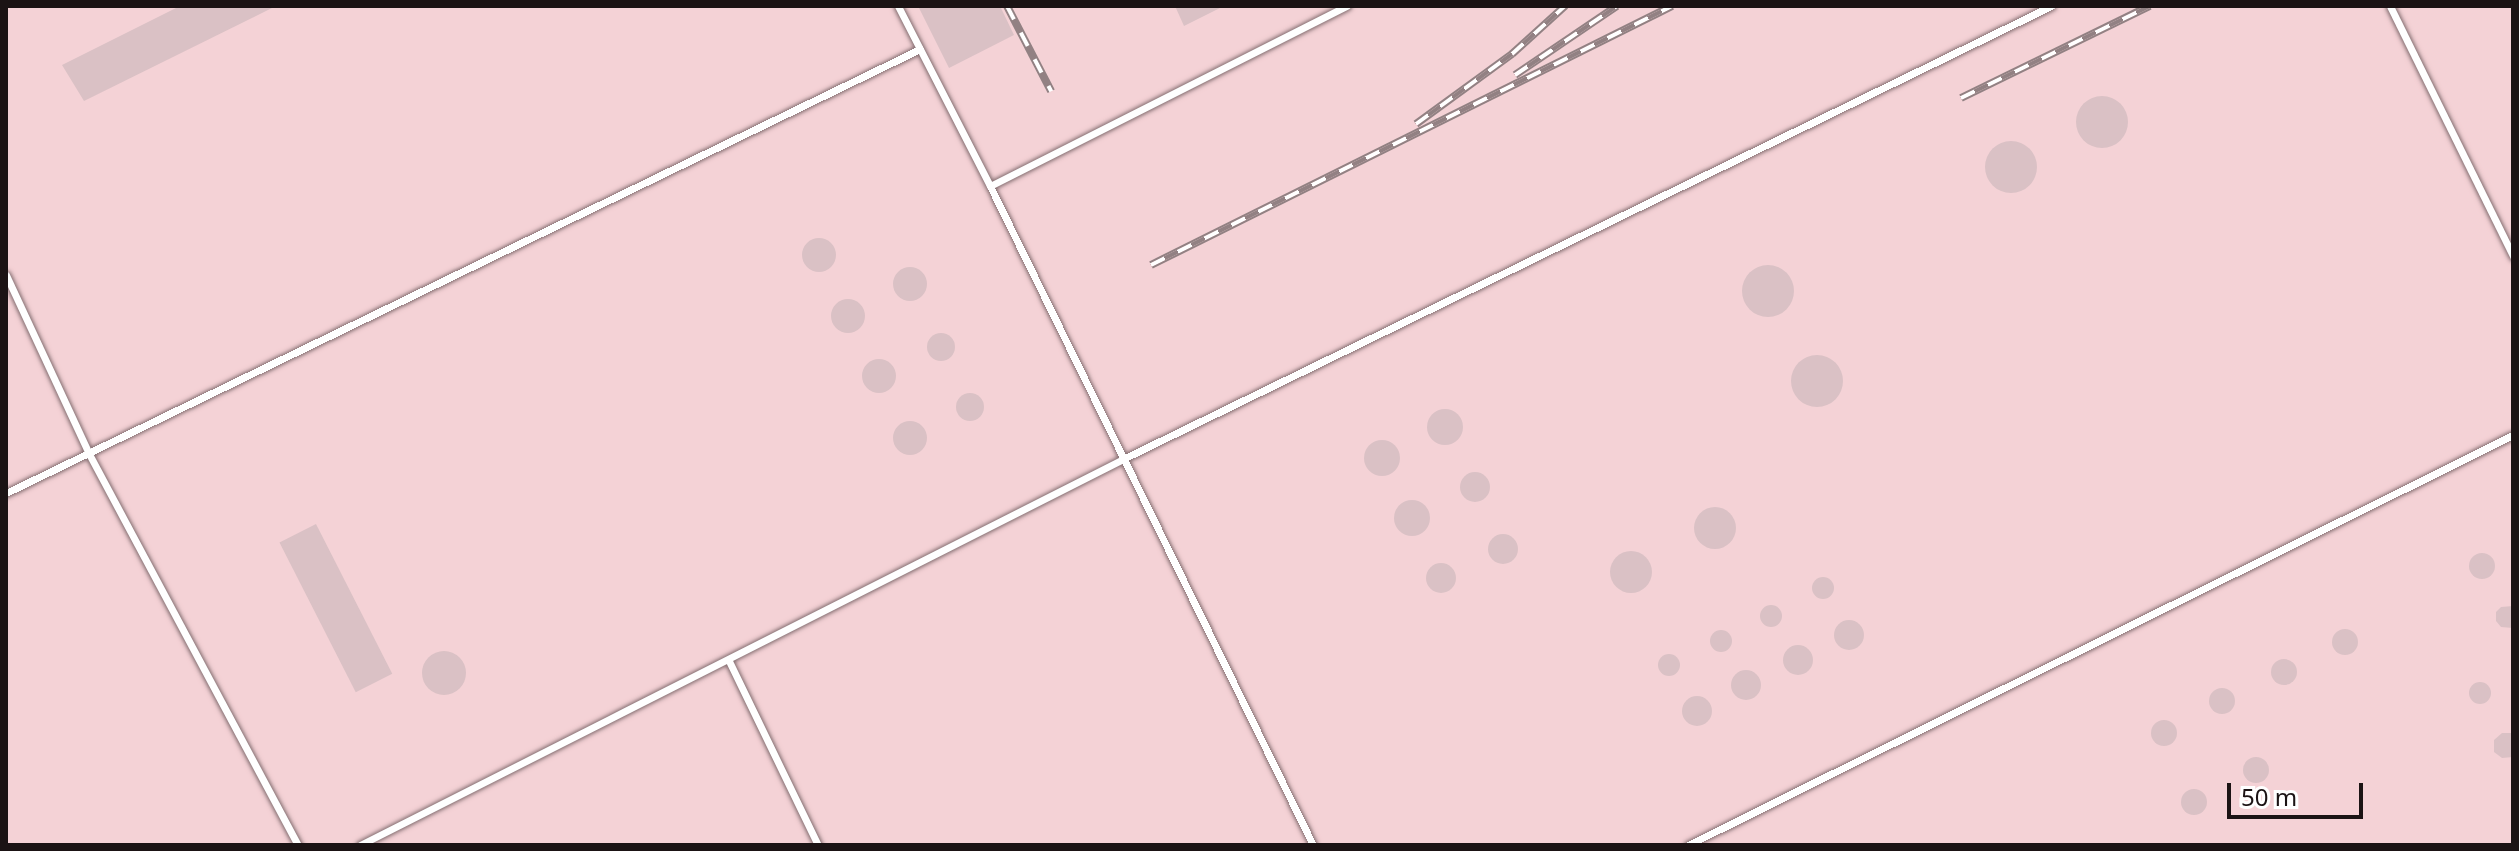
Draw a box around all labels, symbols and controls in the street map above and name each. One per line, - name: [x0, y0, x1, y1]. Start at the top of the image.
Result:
- scale bar: [2231, 767, 2367, 817]
- text: 50 m: [2241, 780, 2297, 813]

